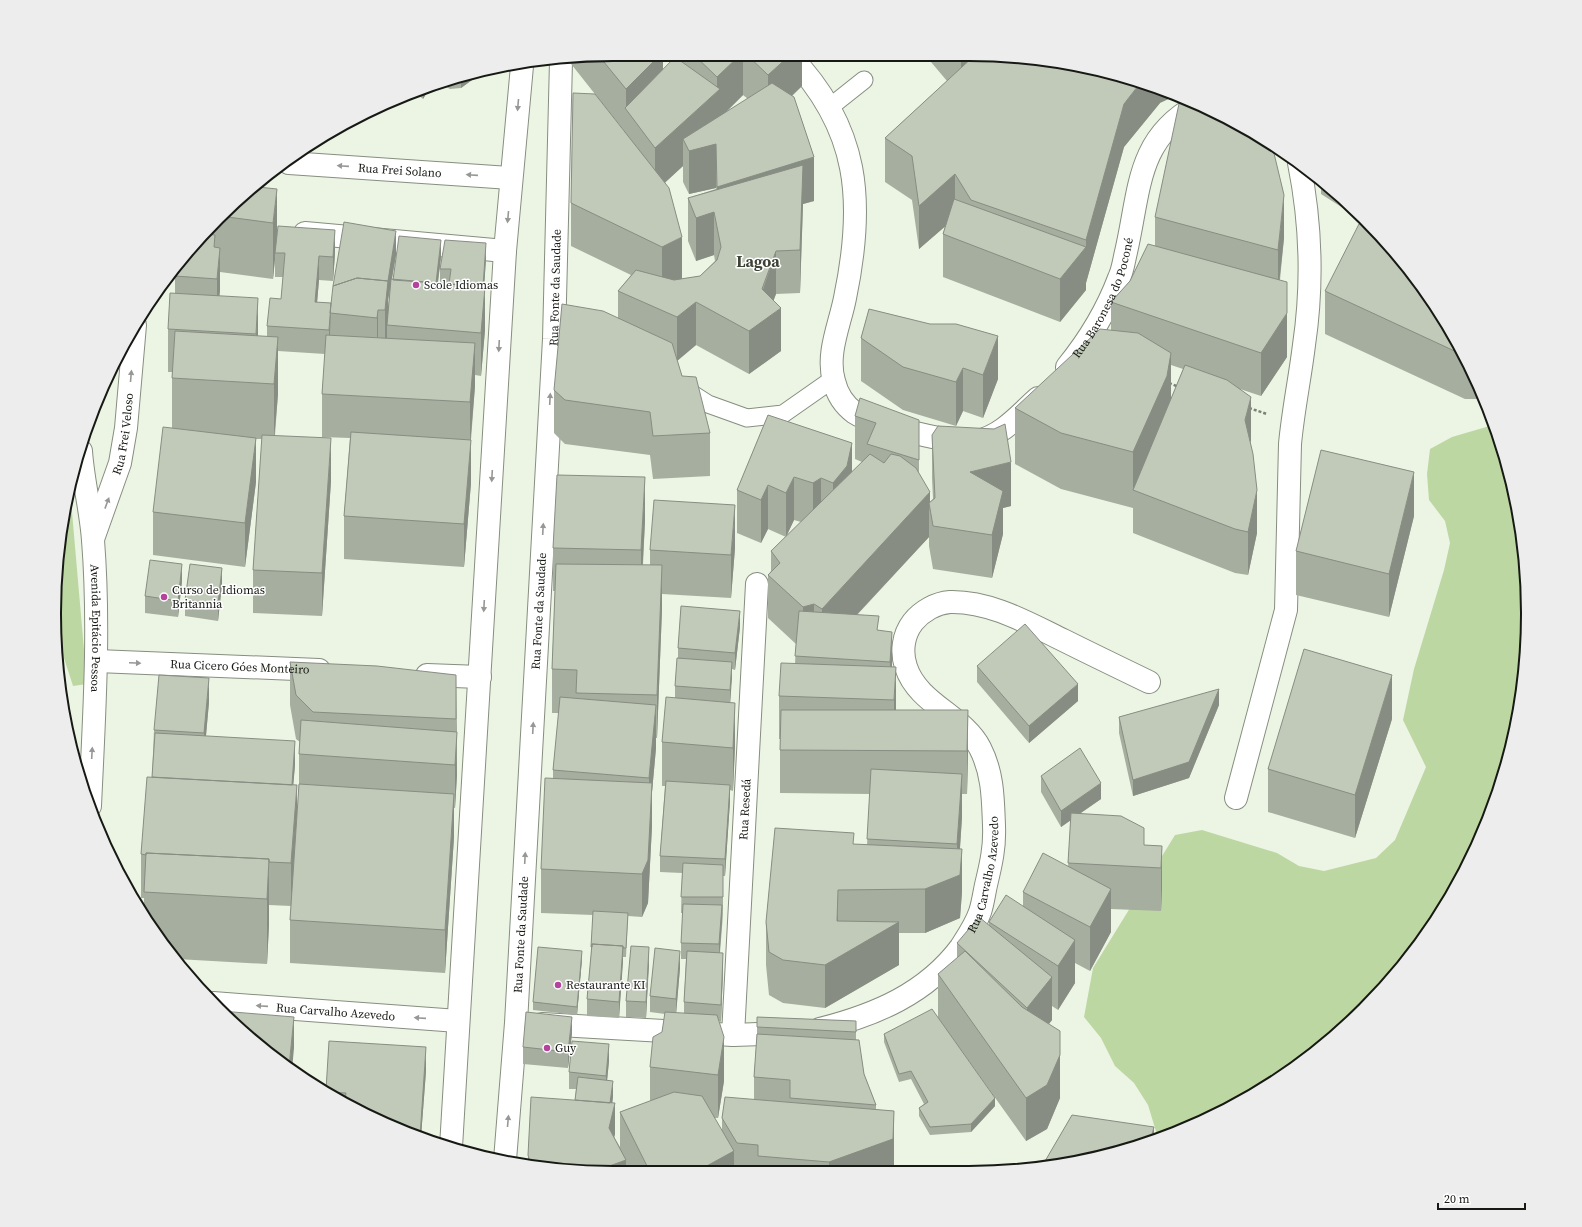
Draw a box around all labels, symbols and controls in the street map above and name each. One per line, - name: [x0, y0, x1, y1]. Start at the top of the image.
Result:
- one-way arrow: [515, 99, 521, 111]
- street label: Rua Frei Solano: [357, 160, 442, 181]
- one-way arrow: [337, 162, 349, 169]
- one-way arrow: [466, 171, 478, 178]
- one-way arrow: [505, 210, 511, 223]
- street label: Rua Fonte da Saudade: [546, 229, 565, 347]
- street label: Rua Baronesa do Poconé: [1069, 236, 1137, 361]
- district label: Lagoa: [736, 250, 780, 272]
- place label: Scole Idiomas: [424, 277, 498, 293]
- marker: Scole Idiomas: [411, 280, 421, 290]
- one-way arrow: [496, 340, 503, 352]
- one-way arrow: [128, 370, 134, 382]
- street label: Rua Frei Veloso: [108, 392, 137, 477]
- one-way arrow: [547, 393, 554, 405]
- one-way arrow: [488, 470, 495, 482]
- one-way arrow: [104, 496, 110, 508]
- one-way arrow: [540, 522, 547, 535]
- street label: Rua Fonte da Saudade: [528, 552, 550, 670]
- street label: Avenida Epitácio Pessoa: [87, 564, 104, 693]
- place label: Curso de Idiomas Britannia: [172, 582, 265, 612]
- marker: Curso de Idiomas Britannia: [159, 592, 169, 602]
- one-way arrow: [480, 600, 487, 612]
- street label: Rua Cicero Góes Monteiro: [170, 656, 310, 678]
- one-way arrow: [129, 660, 142, 666]
- one-way arrow: [529, 722, 536, 734]
- one-way arrow: [89, 747, 96, 759]
- street label: Rua Resedá: [735, 777, 755, 840]
- street label: Rua Carvalho Azevedo: [964, 815, 1002, 936]
- one-way arrow: [522, 852, 529, 864]
- street label: Rua Fonte da Saudade: [510, 876, 532, 994]
- place label: Restaurante KI: [566, 977, 646, 993]
- marker: Restaurante KI: [553, 980, 563, 990]
- street label: Rua Carvalho Azevedo: [276, 1000, 396, 1024]
- one-way arrow: [256, 1003, 268, 1010]
- one-way arrow: [414, 1015, 426, 1022]
- place label: Guy: [555, 1040, 577, 1056]
- marker: Guy: [542, 1043, 552, 1053]
- one-way arrow: [505, 1115, 512, 1127]
- scale bar: [1438, 1185, 1525, 1211]
- text: 20 m: [1444, 1191, 1470, 1207]

